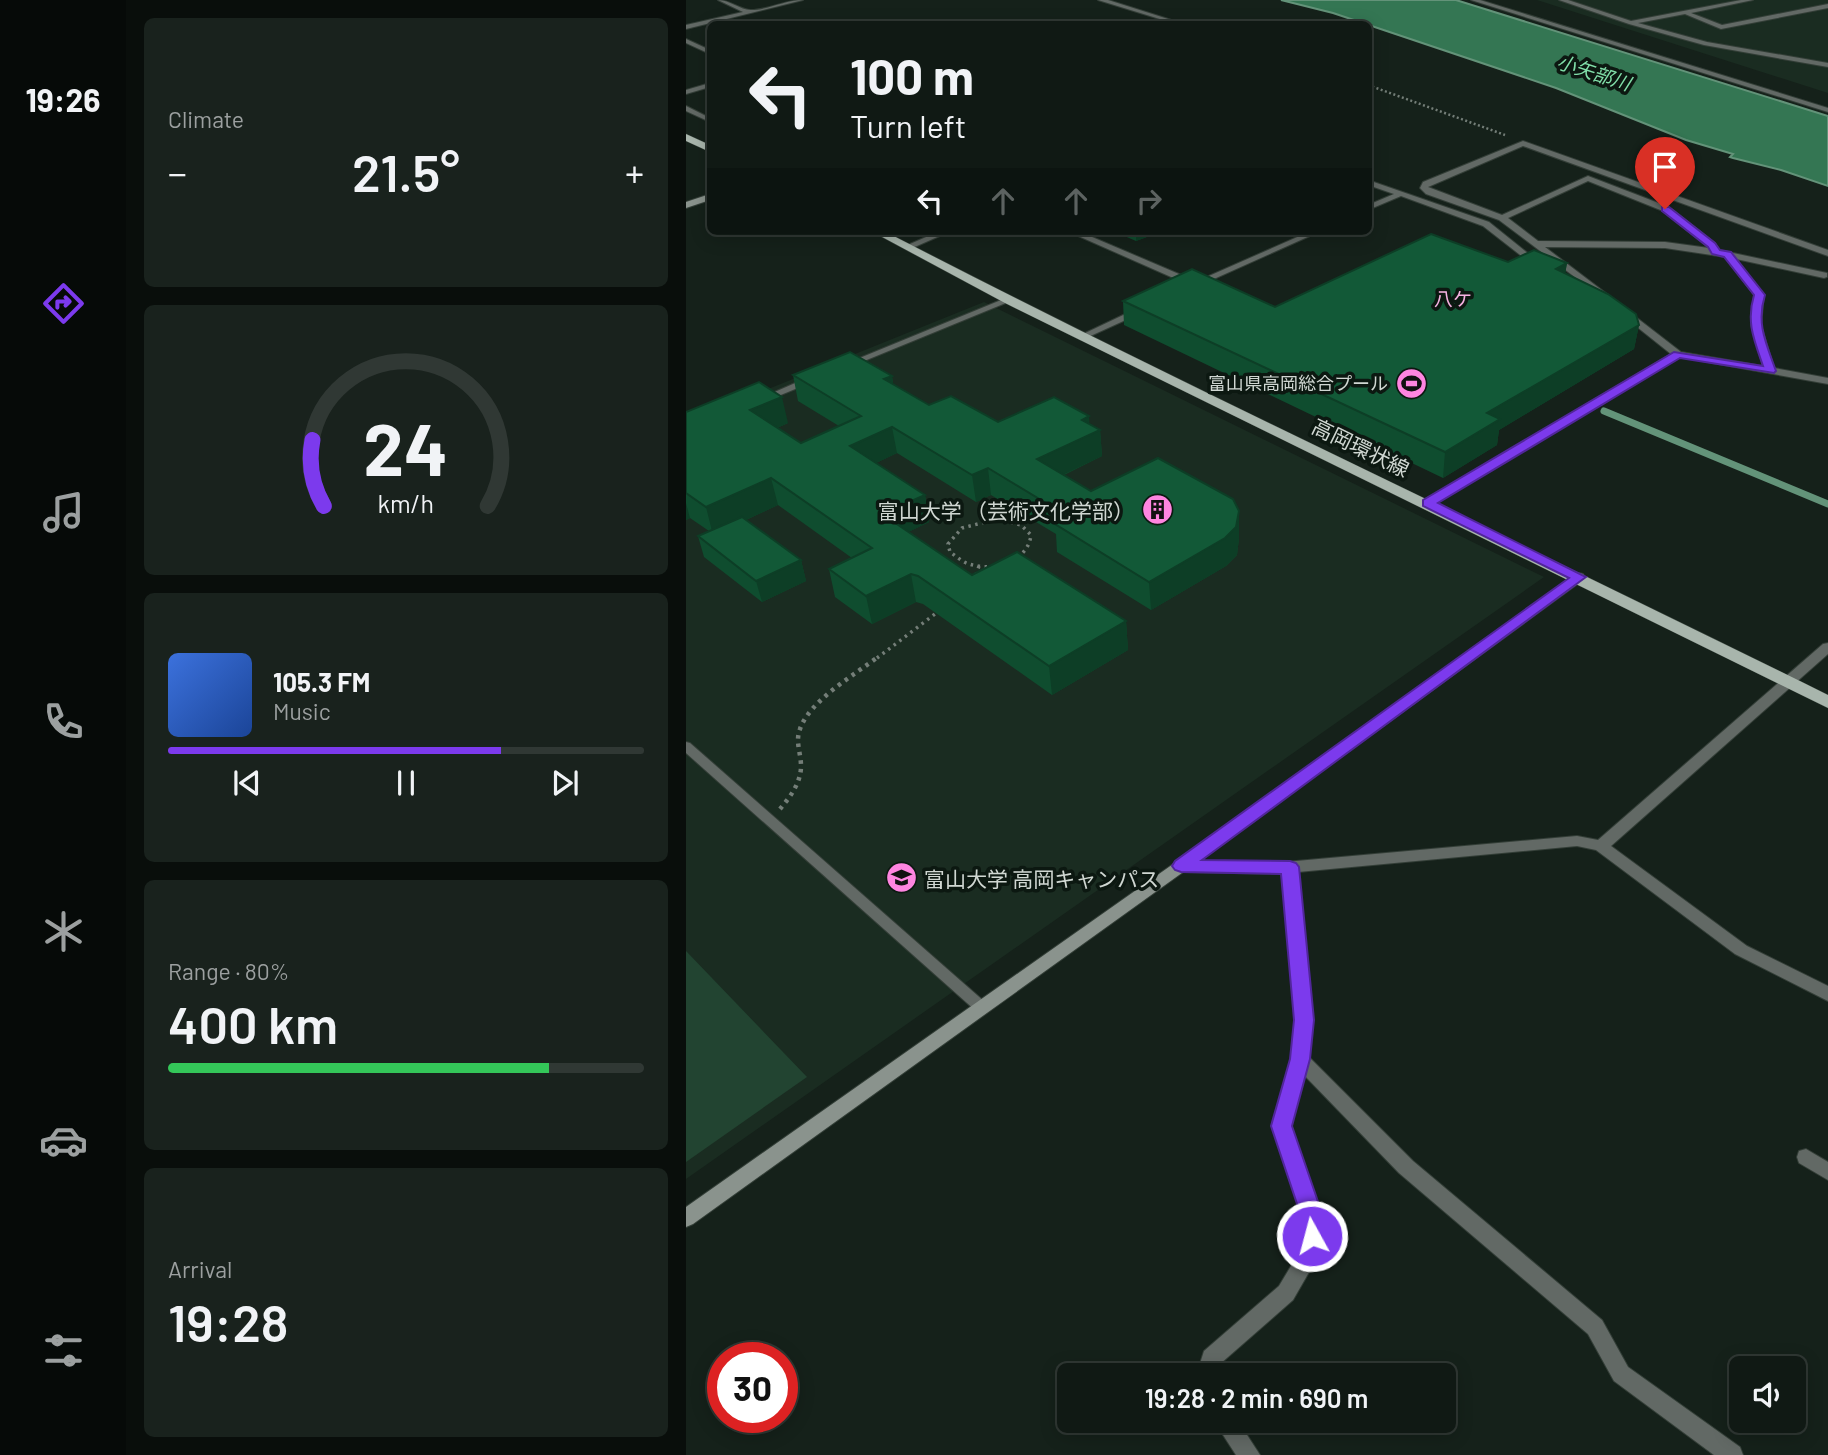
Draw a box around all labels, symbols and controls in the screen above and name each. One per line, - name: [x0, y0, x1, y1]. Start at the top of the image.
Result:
- text: 100 m: [850, 46, 974, 105]
- icon: left: [735, 49, 826, 140]
- water label: 小矢部川: [1554, 49, 1636, 95]
- text: 19:26: [25, 80, 101, 118]
- text: Climate: [168, 105, 244, 133]
- text: Turn left: [850, 106, 967, 144]
- pin: [1635, 137, 1695, 209]
- text: 21.5°: [352, 140, 460, 202]
- icon: arrive: [1646, 148, 1684, 186]
- text: −: [168, 149, 187, 195]
- text: +: [625, 149, 644, 195]
- icon: left: [911, 182, 949, 220]
- icon: ahead: [984, 182, 1022, 220]
- icon: ahead: [1057, 182, 1095, 220]
- icon: right: [1130, 182, 1168, 220]
- icon: directions: [39, 279, 88, 328]
- district label: 八ケ: [1434, 287, 1472, 310]
- sports icon: 富山県高岡総合プール: [1394, 366, 1428, 400]
- place label: 富山県高岡総合プール: [1208, 372, 1388, 394]
- text: 24: [364, 404, 448, 492]
- street label: 高岡環状線: [1308, 413, 1414, 481]
- icon: music: [39, 488, 88, 537]
- text: km/h: [378, 488, 434, 518]
- building icon: 富山大学 （芸術文化学部）: [1140, 493, 1174, 527]
- place label: 富山大学 （芸術文化学部）: [878, 498, 1134, 523]
- text: 105.3 FM: [273, 666, 370, 697]
- icon: phone: [39, 697, 88, 746]
- text: Music: [273, 697, 331, 725]
- icon: previous: [228, 764, 266, 802]
- icon: pause: [387, 764, 425, 802]
- icon: next: [546, 764, 584, 802]
- school or university icon: 富山大学 高岡キャンパス: [884, 861, 918, 895]
- place label: 富山大学 高岡キャンパス: [924, 866, 1159, 891]
- icon: climate: [39, 907, 88, 956]
- text: Range · 80%: [168, 957, 289, 985]
- text: 400 km: [168, 992, 338, 1054]
- icon: car: [39, 1116, 88, 1165]
- position arrow: [1275, 1199, 1349, 1273]
- text: Arrival: [168, 1255, 232, 1283]
- text: 19:28: [168, 1290, 289, 1352]
- icon: filters: [39, 1326, 88, 1375]
- speed limit sign: 30: [707, 1342, 798, 1433]
- map controls: [1729, 1356, 1806, 1433]
- button: sound: [1729, 1356, 1806, 1433]
- text: 19:28 · 2 min · 690 m: [1145, 1382, 1368, 1413]

